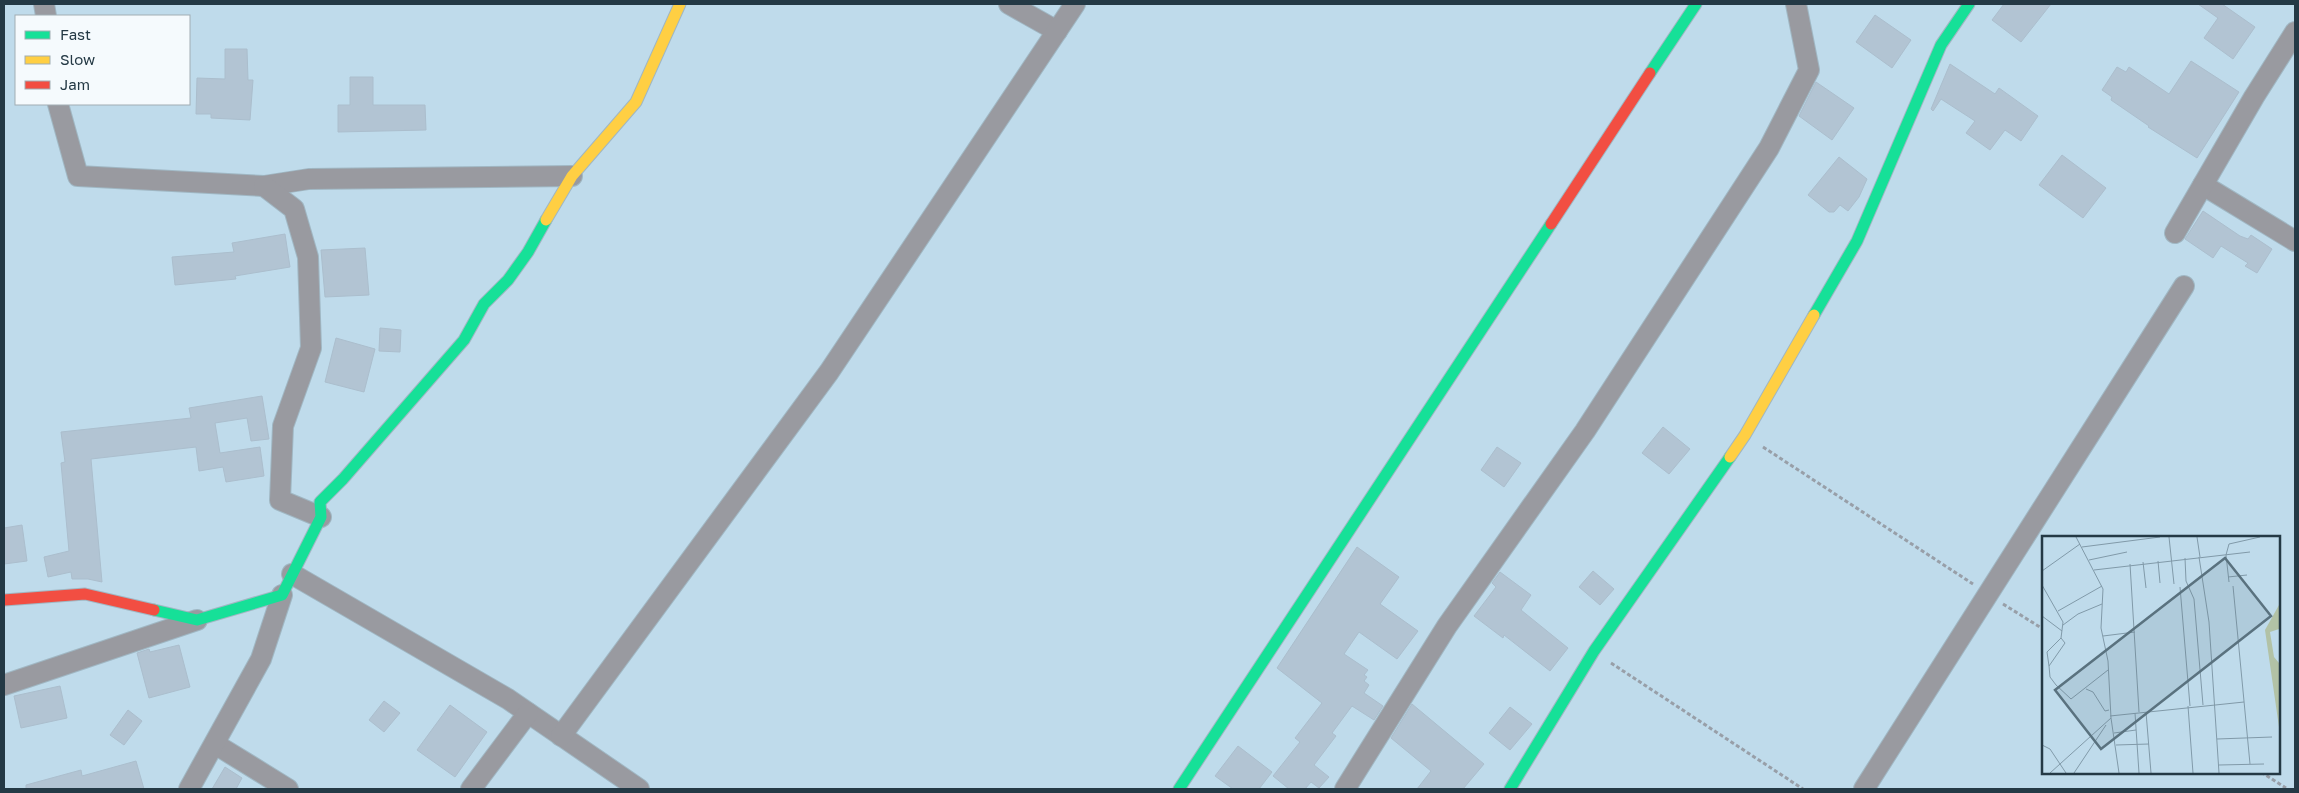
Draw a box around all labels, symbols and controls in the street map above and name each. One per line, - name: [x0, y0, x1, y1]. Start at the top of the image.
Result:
- legend: [15, 15, 190, 105]
- text: Fast: [60, 25, 91, 43]
- text: Slow: [60, 50, 95, 68]
- text: Jam: [60, 75, 90, 93]
- inset map: [2042, 536, 2279, 773]

